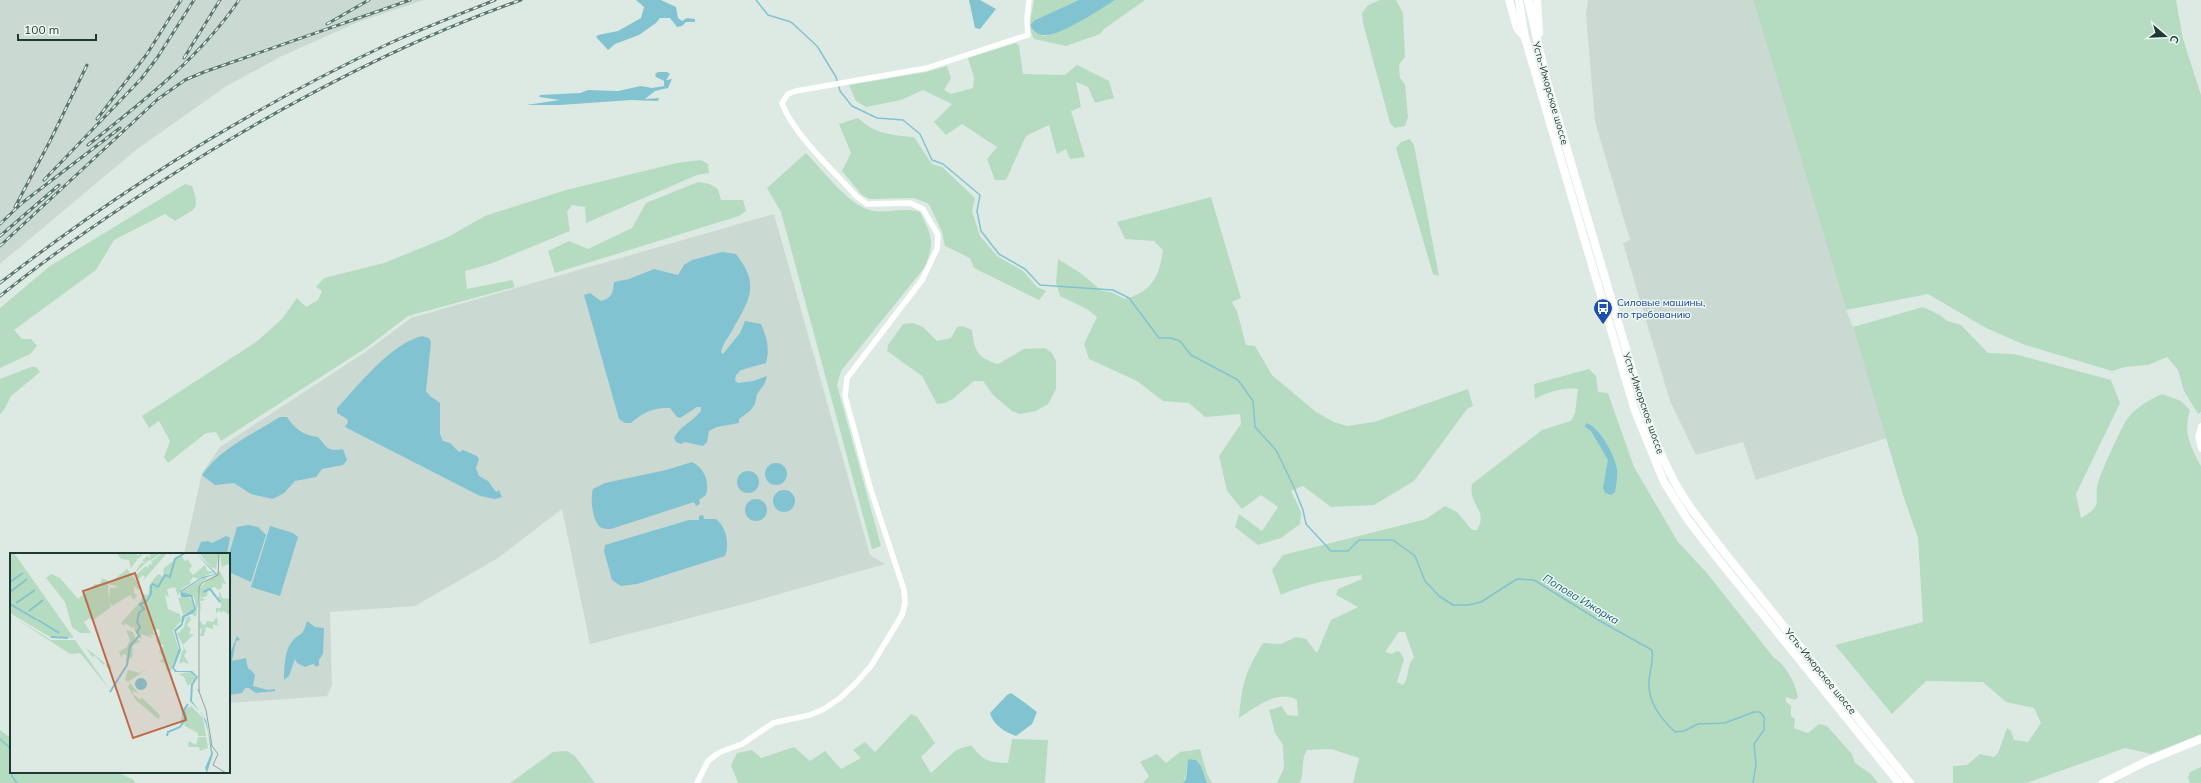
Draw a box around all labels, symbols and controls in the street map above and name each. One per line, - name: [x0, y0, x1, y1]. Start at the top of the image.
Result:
- scale bar: [18, 16, 96, 42]
- north arrow: [2145, 16, 2185, 56]
- text: 100 m: [24, 22, 59, 37]
- text: С: [2166, 33, 2182, 46]
- street label: Усть-Ижорское шоссе: [1529, 39, 1572, 147]
- place label: Силовые машины, по требованию: [1617, 296, 1705, 321]
- bus stop icon: Силовые машины, по требованию: [1592, 297, 1614, 325]
- street label: Усть-Ижорское шоссе: [1620, 350, 1667, 456]
- inset map: [10, 553, 230, 773]
- water label: Попова Ижорка: [1540, 571, 1622, 627]
- street label: Усть-Ижорское шоссе: [1781, 625, 1860, 717]

